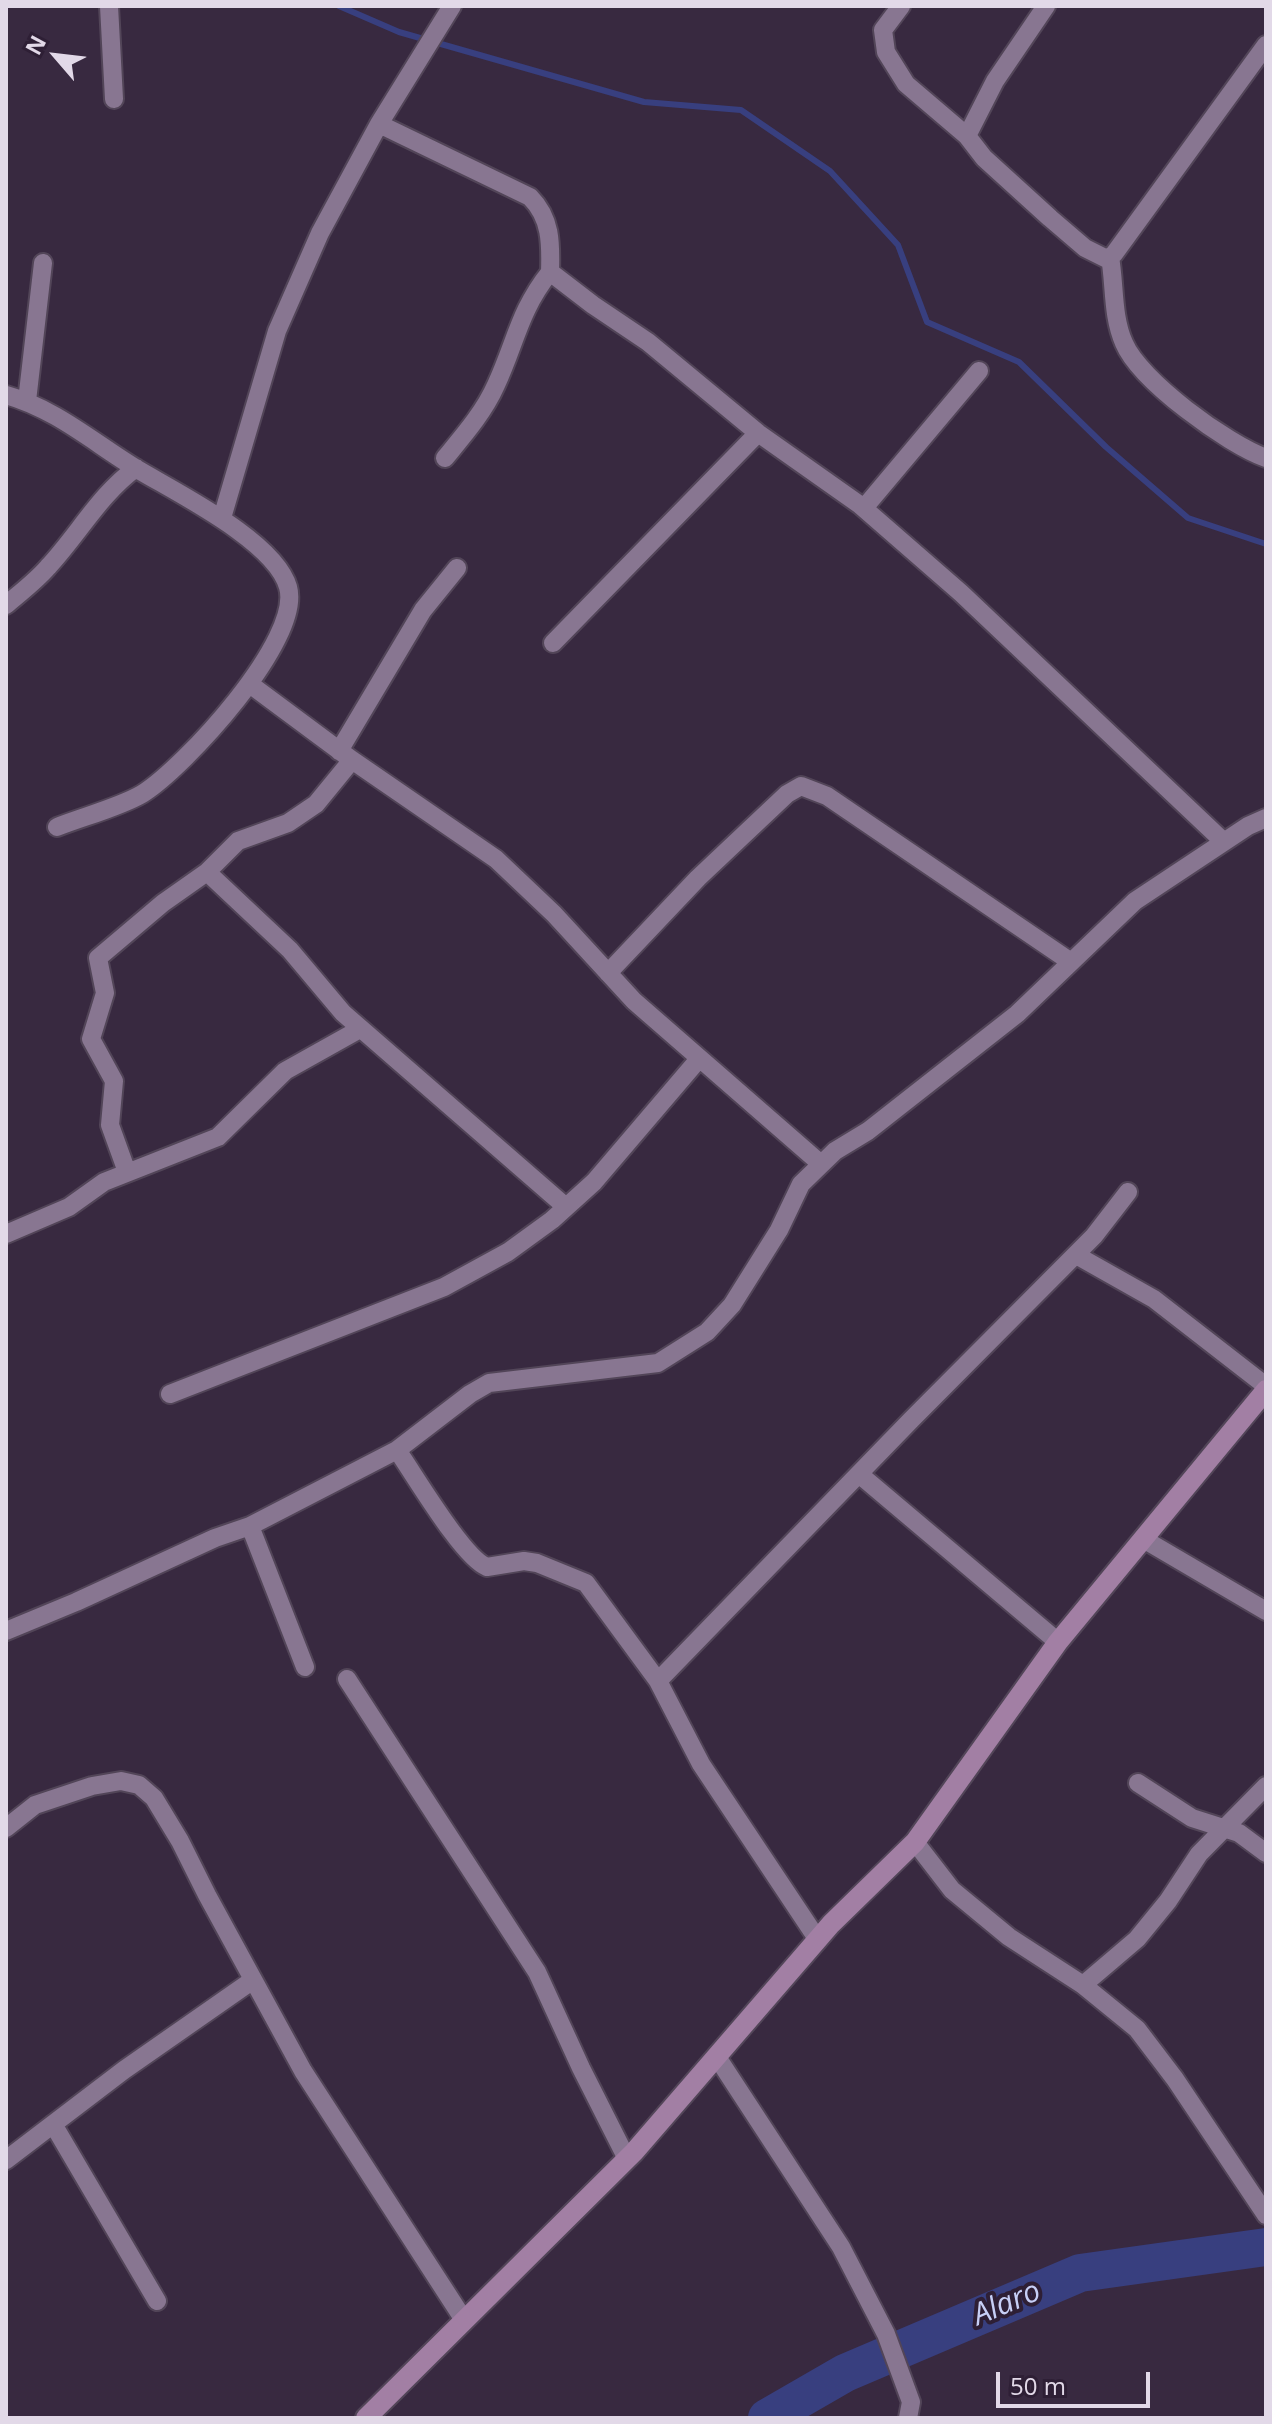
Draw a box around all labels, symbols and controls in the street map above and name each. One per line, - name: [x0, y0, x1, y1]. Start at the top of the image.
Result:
- north arrow: [16, 16, 96, 96]
- text: N: [17, 30, 52, 60]
- water label: Alaro: [968, 2274, 1046, 2334]
- scale bar: [1000, 2356, 1154, 2406]
- text: 50 m: [1010, 2369, 1066, 2402]

